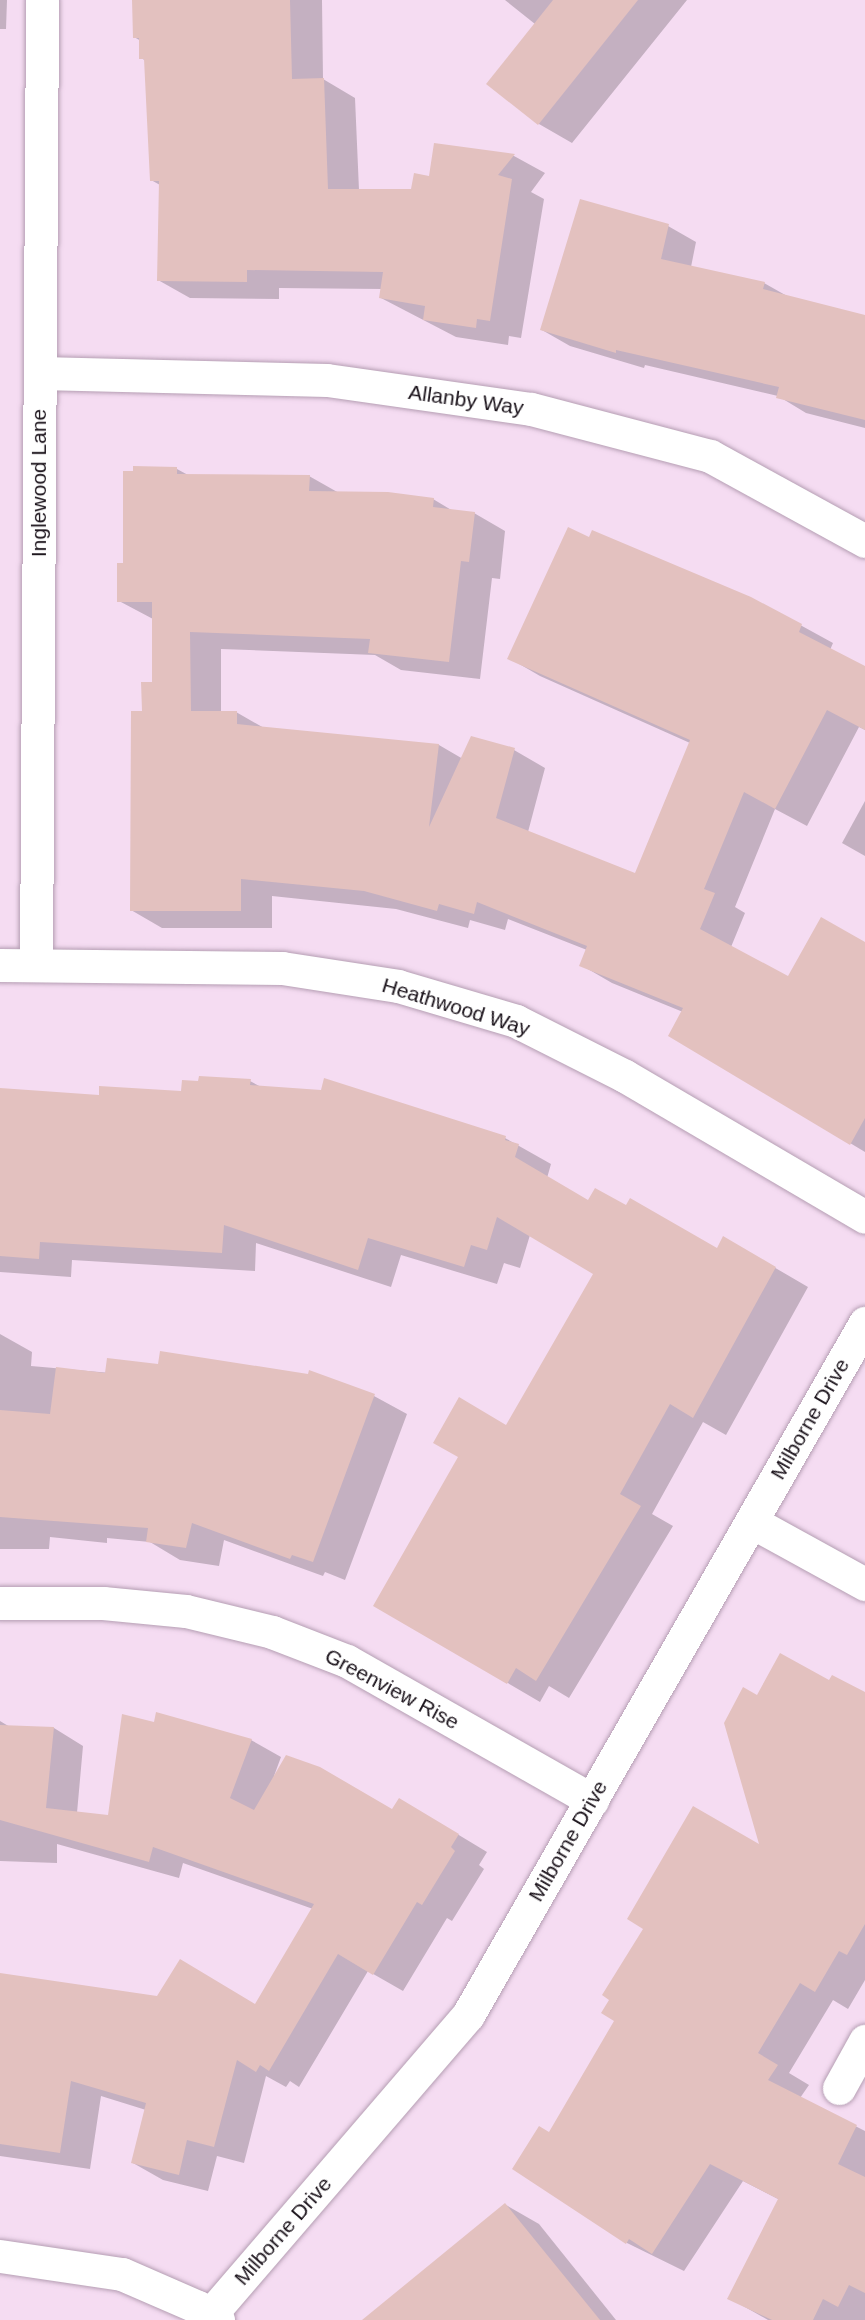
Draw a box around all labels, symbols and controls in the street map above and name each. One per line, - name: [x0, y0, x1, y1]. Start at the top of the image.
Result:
- street label: Allanby Way: [407, 379, 525, 421]
- street label: Inglewood Lane: [26, 409, 52, 557]
- street label: Heathwood Way: [379, 973, 533, 1041]
- street label: Milborne Drive: [765, 1354, 855, 1484]
- street label: Greenview Rise: [321, 1643, 463, 1735]
- street label: Milborne Drive: [523, 1776, 613, 1906]
- street label: Milborne Drive: [229, 2172, 337, 2290]

